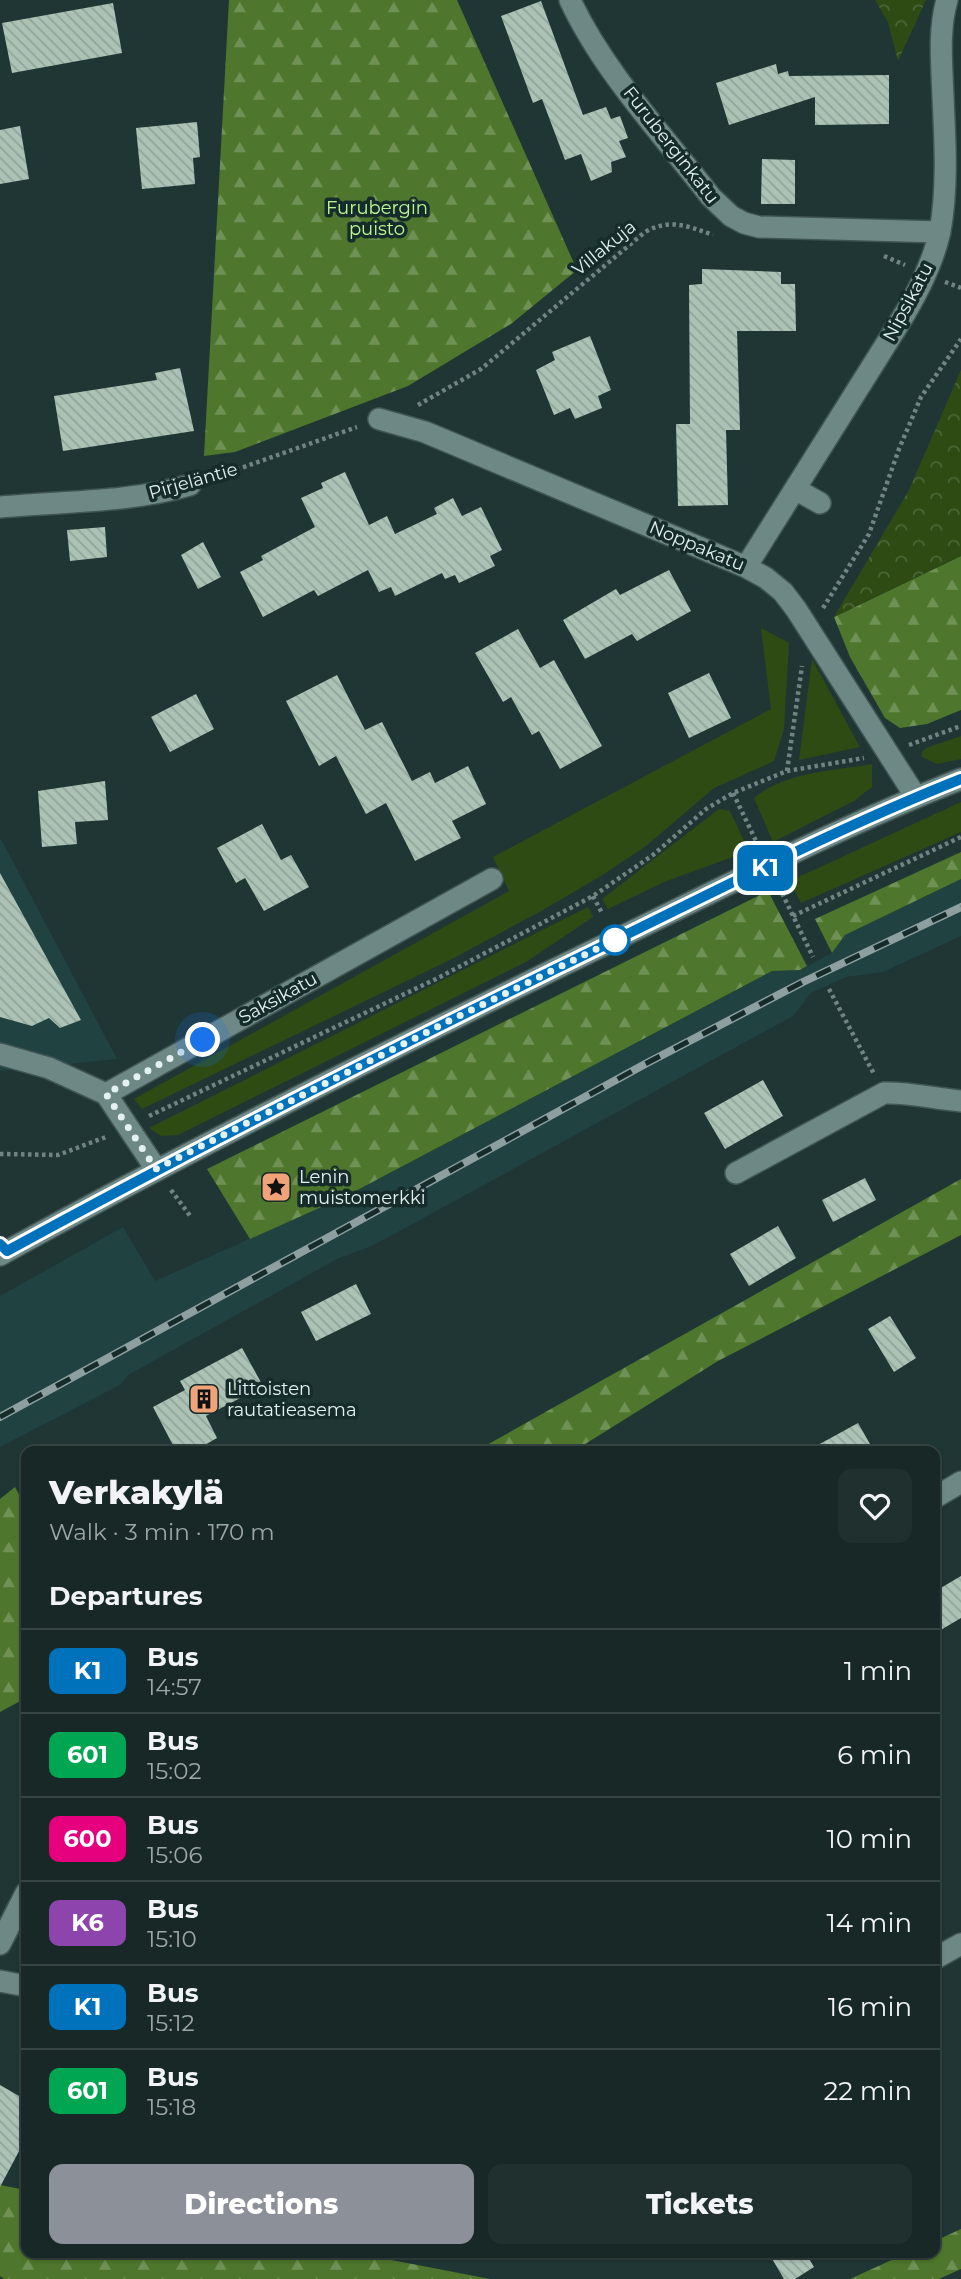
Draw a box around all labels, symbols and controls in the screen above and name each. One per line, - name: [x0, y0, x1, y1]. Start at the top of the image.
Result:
- street label: Furuberginkatu: [618, 82, 724, 208]
- park label: Furubergin puisto: [326, 197, 428, 240]
- street label: Villakuja: [568, 216, 640, 280]
- street label: Nipsikatu: [878, 259, 938, 345]
- street label: Pirjeläntie: [146, 458, 240, 504]
- street label: Noppakatu: [646, 516, 748, 576]
- line badge: K1: [734, 845, 796, 891]
- text: K1: [751, 853, 779, 882]
- unlabelled marker: [600, 925, 630, 955]
- street label: Saksikatu: [235, 967, 321, 1029]
- your location: [185, 1022, 220, 1057]
- place label: Lenin muistomerkki: [299, 1166, 426, 1209]
- place icon: Lenin muistomerkki: [259, 1170, 293, 1204]
- place label: Littoisten rautatieasema: [227, 1378, 357, 1421]
- building icon: Littoisten rautatieasema: [187, 1382, 221, 1416]
- button: heart: [838, 1469, 912, 1543]
- text: Verkakylä: [49, 1472, 224, 1512]
- text: Walk · 3 min · 170 m: [49, 1518, 275, 1546]
- text: Departures: [49, 1580, 203, 1612]
- text: Bus: [147, 1641, 199, 1673]
- text: 1 min: [844, 1655, 912, 1687]
- text: K1: [74, 1656, 101, 1685]
- text: 14:57: [147, 1673, 202, 1701]
- text: Bus: [147, 1725, 199, 1757]
- text: 6 min: [837, 1739, 912, 1771]
- text: 601: [67, 1740, 108, 1769]
- text: 15:02: [147, 1757, 202, 1785]
- text: Bus: [147, 1809, 199, 1841]
- text: 10 min: [826, 1823, 912, 1855]
- text: 600: [64, 1824, 111, 1853]
- text: 15:06: [147, 1841, 202, 1869]
- text: Bus: [147, 1893, 199, 1925]
- text: 14 min: [826, 1907, 912, 1939]
- text: K6: [71, 1908, 104, 1937]
- text: 15:10: [147, 1925, 197, 1953]
- text: Bus: [147, 1977, 199, 2009]
- text: 16 min: [828, 1991, 912, 2023]
- text: K1: [74, 1992, 101, 2021]
- text: 15:12: [147, 2009, 195, 2037]
- text: Bus: [147, 2061, 199, 2093]
- text: 22 min: [823, 2075, 912, 2107]
- text: 601: [67, 2076, 108, 2105]
- text: 15:18: [147, 2093, 196, 2121]
- button: Directions: [49, 2164, 474, 2244]
- button: Tickets: [488, 2164, 912, 2244]

